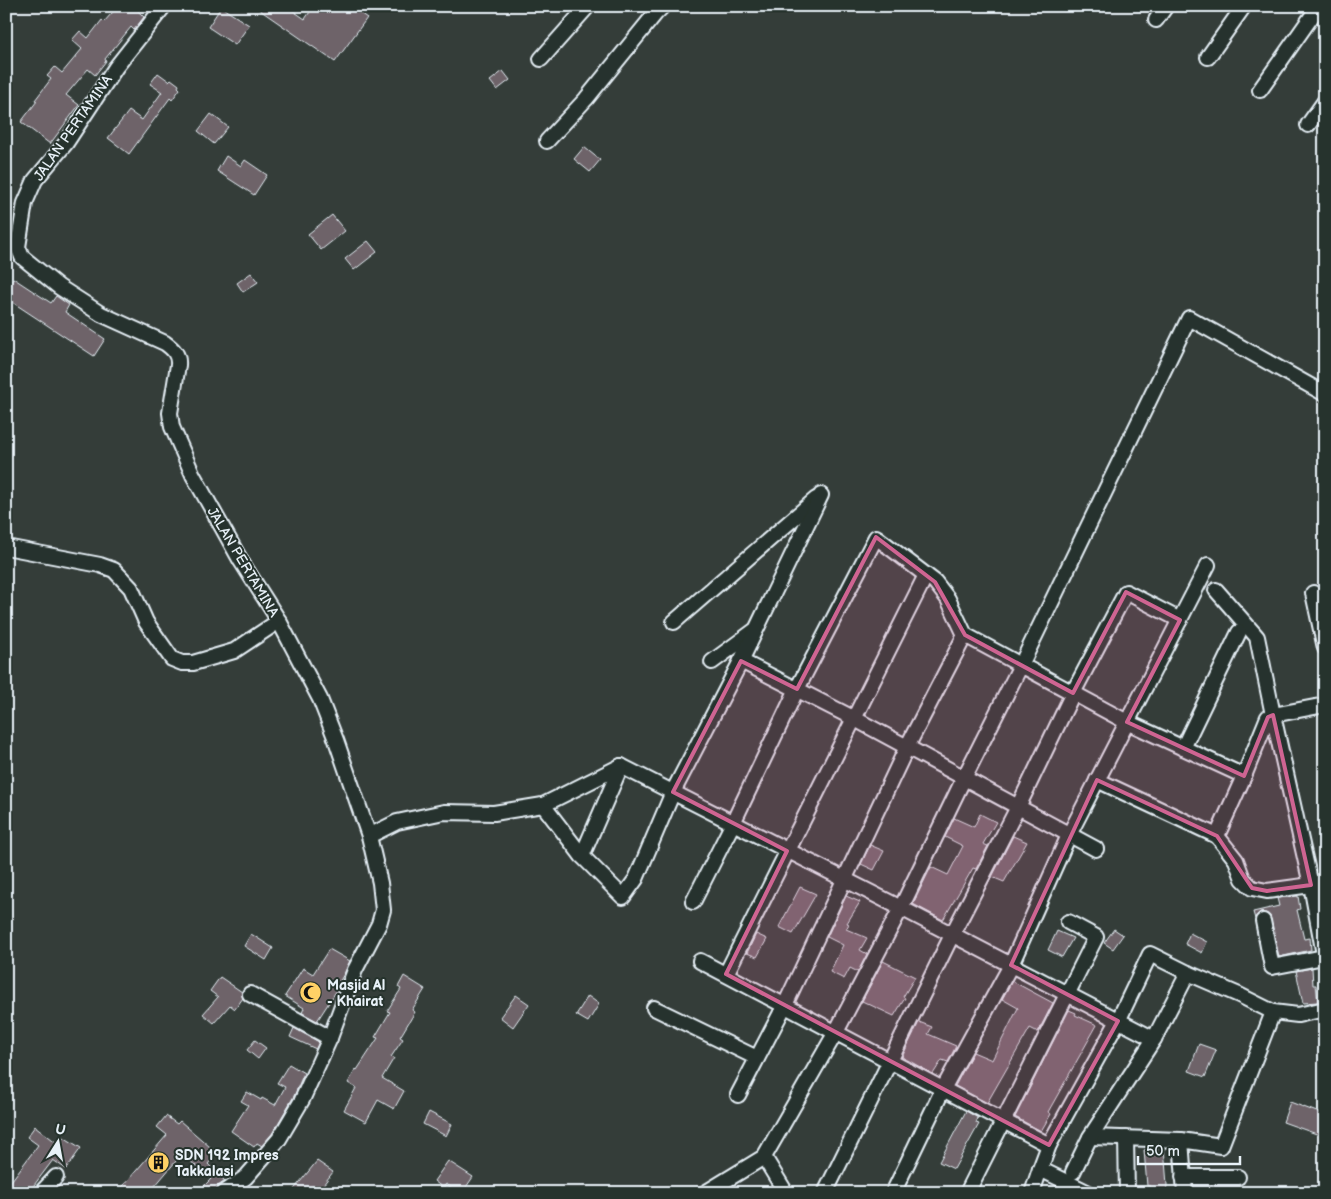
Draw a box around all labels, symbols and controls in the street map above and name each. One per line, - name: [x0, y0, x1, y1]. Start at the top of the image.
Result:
- street label: JALAN PERTAMINA: [30, 71, 116, 184]
- street label: JALAN PERTAMINA: [203, 504, 283, 620]
- place label: Masjid Al - Khairat: [327, 977, 385, 1010]
- mosque icon: Masjid Al - Khairat: [299, 981, 323, 1005]
- north arrow: [32, 1116, 82, 1166]
- text: U: [54, 1120, 67, 1139]
- scale bar: [1138, 1134, 1241, 1166]
- text: 50 m: [1146, 1142, 1180, 1161]
- place label: SDN 192 Impres Takkalasi: [175, 1147, 279, 1180]
- building icon: SDN 192 Impres Takkalasi: [147, 1151, 171, 1175]

